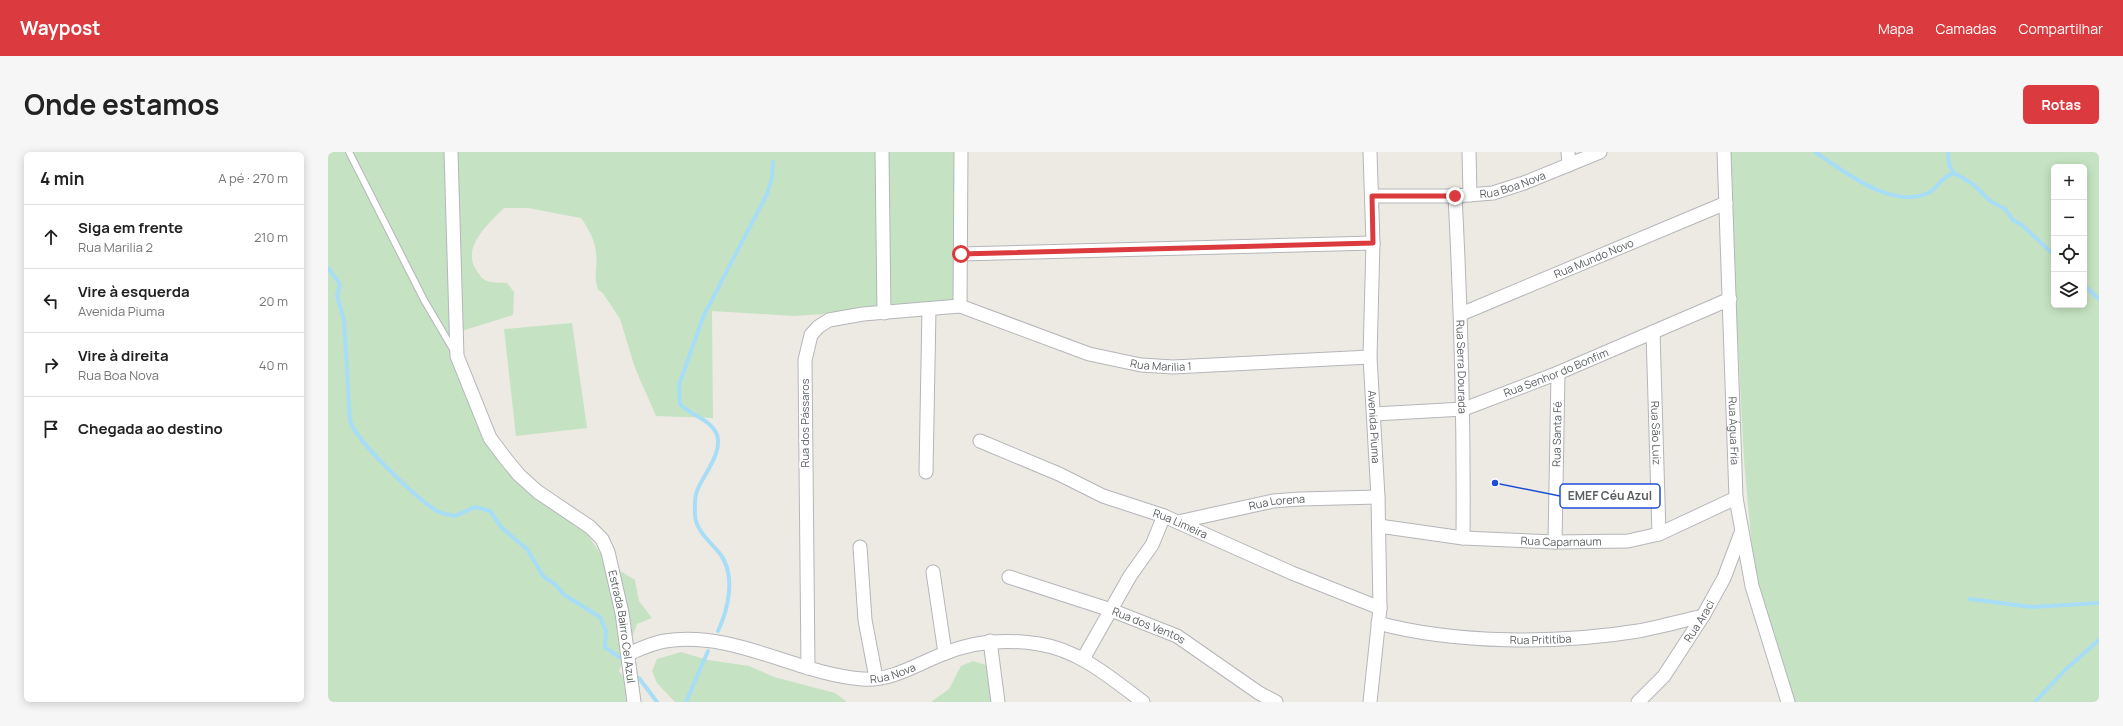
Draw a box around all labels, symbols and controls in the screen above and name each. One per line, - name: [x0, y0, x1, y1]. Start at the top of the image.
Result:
- text: Waypost: [20, 15, 100, 41]
- text: Mapa: [1878, 19, 1914, 38]
- text: Camadas: [1936, 19, 1996, 38]
- text: Compartilhar: [2018, 19, 2103, 38]
- text: Onde estamos: [24, 85, 219, 123]
- button: Rotas: [2023, 85, 2099, 124]
- map controls: [2051, 164, 2087, 308]
- button: +: [2051, 164, 2087, 200]
- text: 4 min: [40, 167, 84, 190]
- street label: Rua Boa Nova: [1479, 167, 1548, 201]
- text: A pé · 270 m: [218, 169, 288, 187]
- route end: [1446, 187, 1464, 205]
- button: −: [2051, 200, 2087, 236]
- text: Siga em frente: [78, 217, 183, 238]
- icon: ahead: [40, 226, 62, 248]
- text: 210 m: [254, 228, 288, 246]
- street label: Rua Mundo Novo: [1551, 234, 1636, 281]
- button: locate: [2051, 236, 2087, 272]
- text: Rua Marilia 2: [78, 238, 153, 256]
- route start: [952, 245, 970, 263]
- button: layers: [2051, 272, 2087, 308]
- text: Vire à esquerda: [78, 281, 190, 302]
- icon: left: [40, 290, 62, 312]
- text: 20 m: [259, 292, 288, 310]
- text: Avenida Piuma: [78, 302, 165, 320]
- street label: Rua Serra Dourada: [1453, 320, 1471, 414]
- street label: Rua Senhor do Bonfim: [1501, 344, 1610, 400]
- text: Vire à direita: [78, 345, 169, 366]
- icon: right: [40, 354, 62, 376]
- street label: Rua Marilia 1: [1129, 355, 1192, 374]
- text: 40 m: [259, 356, 288, 374]
- text: Rua Boa Nova: [78, 366, 159, 384]
- street label: Rua dos Pássaros: [797, 378, 812, 467]
- street label: Avenida Piuma: [1365, 390, 1384, 464]
- street label: Rua Água Fria: [1725, 396, 1743, 465]
- street label: Rua Santa Fé: [1548, 400, 1565, 467]
- street label: Rua São Luiz: [1648, 401, 1665, 465]
- icon: arrive: [40, 418, 62, 440]
- text: Chegada ao destino: [78, 418, 223, 439]
- callout: EMEF Céu Azul: [1560, 484, 1660, 508]
- text: EMEF Céu Azul: [1568, 487, 1652, 504]
- street label: Rua Lorena: [1247, 491, 1305, 513]
- street label: Rua Limeira: [1151, 505, 1210, 542]
- street label: Rua Caparnaum: [1520, 533, 1602, 549]
- street label: Estrada Bairro Cel Azul: [605, 569, 639, 684]
- street label: Rua Araci: [1680, 597, 1717, 645]
- street label: Rua dos Ventos: [1110, 603, 1189, 647]
- street label: Rua Prititiba: [1510, 630, 1572, 647]
- street label: Rua Nova: [869, 659, 918, 686]

